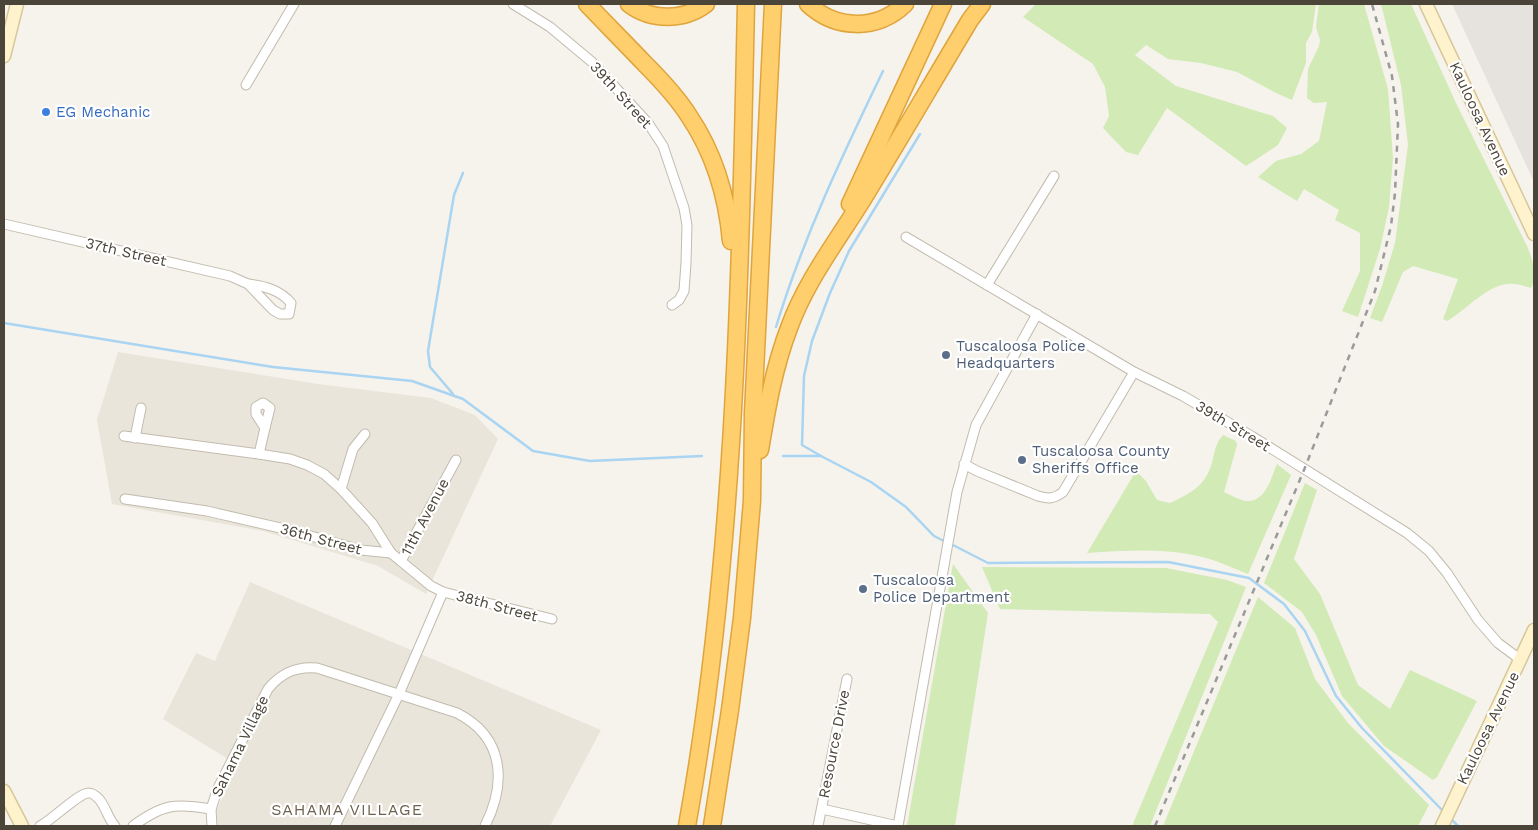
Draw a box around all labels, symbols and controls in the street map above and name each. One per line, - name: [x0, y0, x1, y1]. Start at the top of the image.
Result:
- street label: 39th Street: [586, 58, 656, 133]
- street label: Kauloosa Avenue: [1446, 59, 1514, 179]
- place label: EG Mechanic: [56, 103, 151, 121]
- marker: EG Mechanic: [40, 106, 52, 118]
- street label: 37th Street: [84, 234, 169, 270]
- place label: Tuscaloosa Police Headquarters: [956, 337, 1086, 372]
- marker: Tuscaloosa Police Headquarters: [940, 349, 952, 361]
- street label: 39th Street: [1192, 397, 1274, 456]
- place label: Tuscaloosa County Sheriffs Office: [1032, 442, 1170, 477]
- marker: Tuscaloosa County Sheriffs Office: [1016, 454, 1028, 466]
- street label: 11th Avenue: [397, 475, 453, 559]
- street label: 36th Street: [278, 519, 364, 559]
- place label: Tuscaloosa Police Department: [873, 571, 1010, 606]
- marker: Tuscaloosa Police Department: [857, 583, 869, 595]
- street label: 38th Street: [454, 586, 540, 626]
- street label: Kauloosa Avenue: [1453, 669, 1523, 787]
- street label: Resource Drive: [815, 688, 853, 800]
- street label: Sahama Village: [208, 692, 272, 800]
- district label: SAHAMA VILLAGE: [271, 800, 423, 819]

